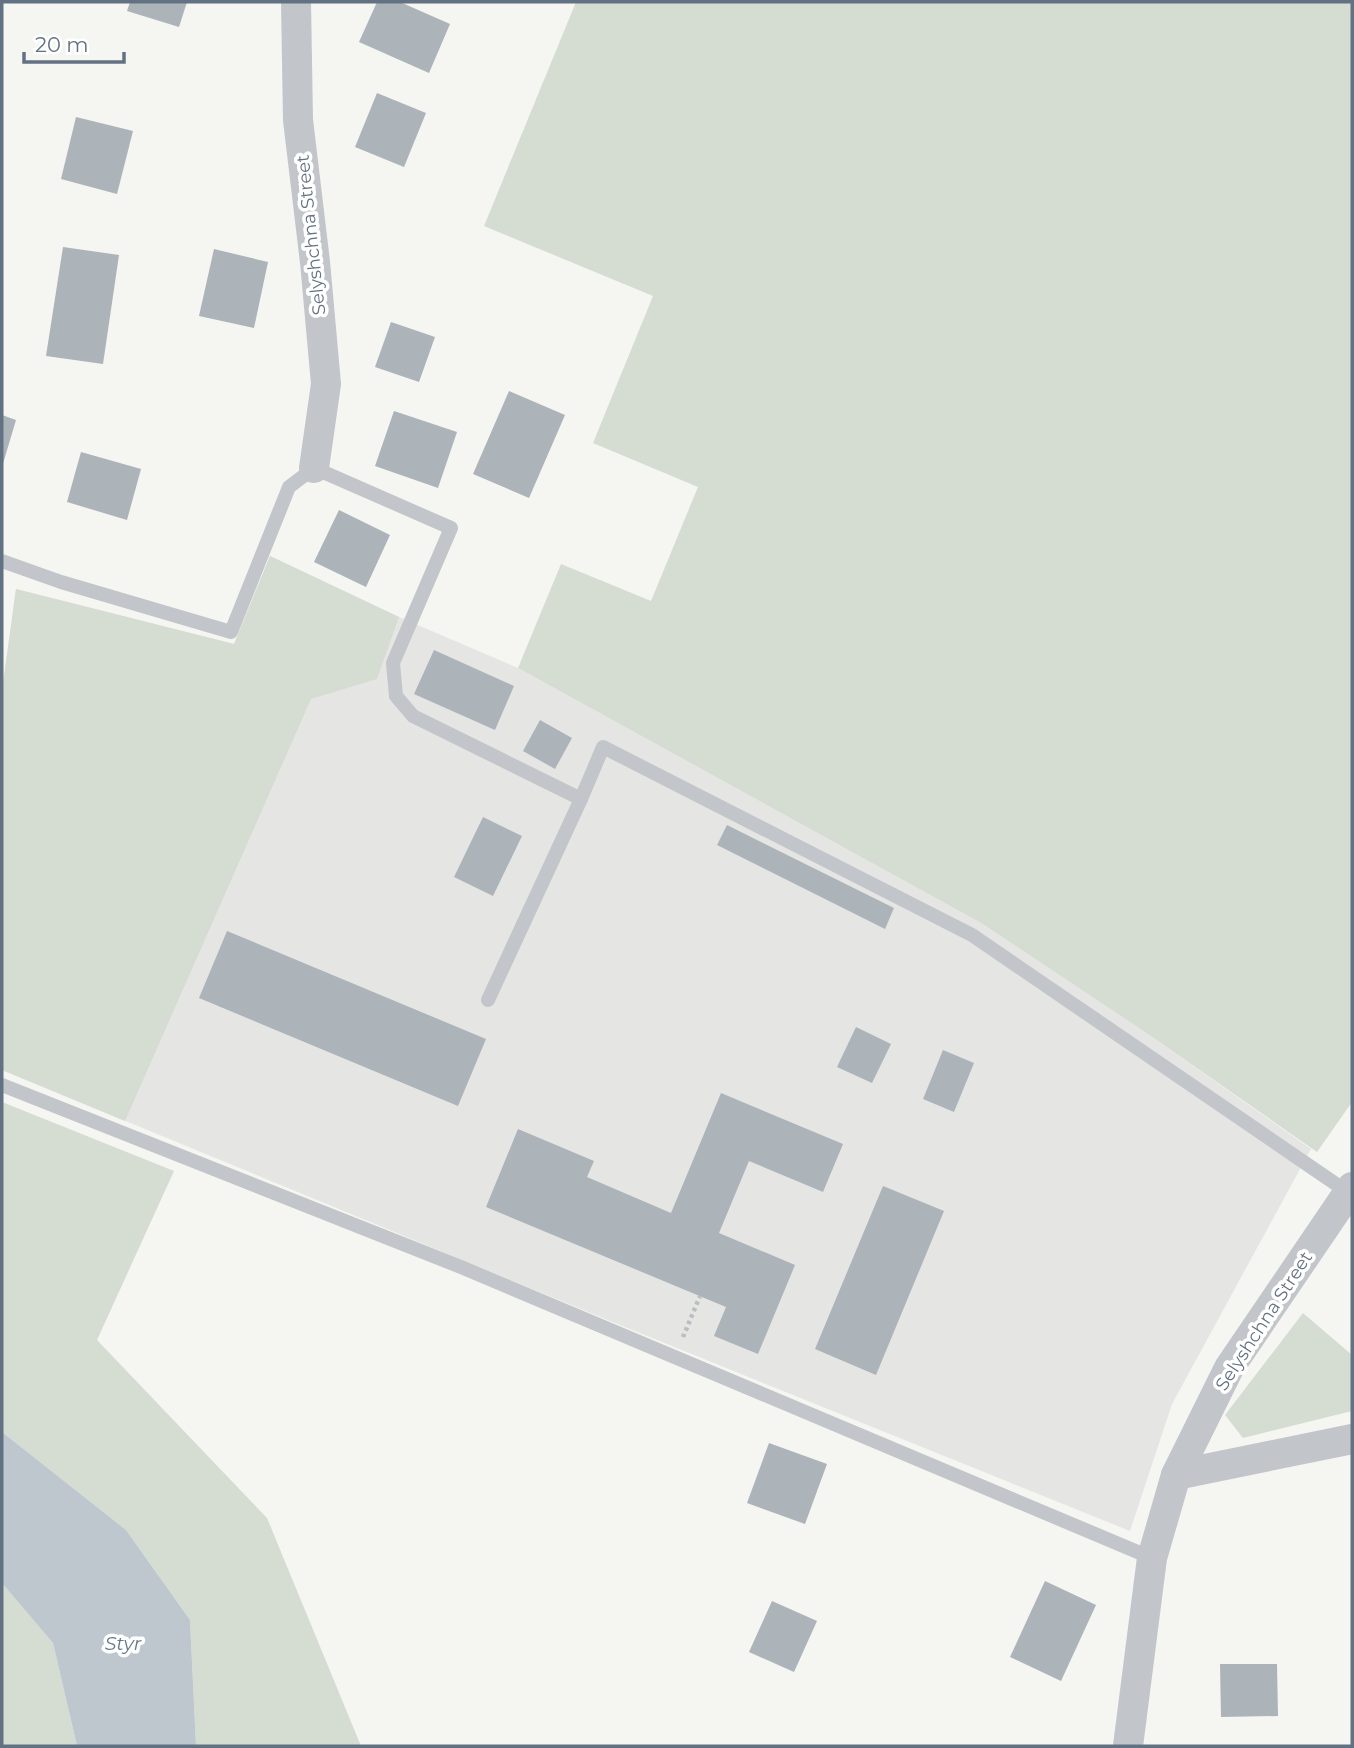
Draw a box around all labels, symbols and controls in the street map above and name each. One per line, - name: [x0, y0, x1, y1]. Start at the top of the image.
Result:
- scale bar: [24, 21, 124, 65]
- text: 20 m: [35, 32, 89, 57]
- street label: Selyshchna Street: [292, 154, 330, 316]
- street label: Selyshchna Street: [1211, 1247, 1317, 1395]
- water label: Styr: [105, 1632, 142, 1655]

